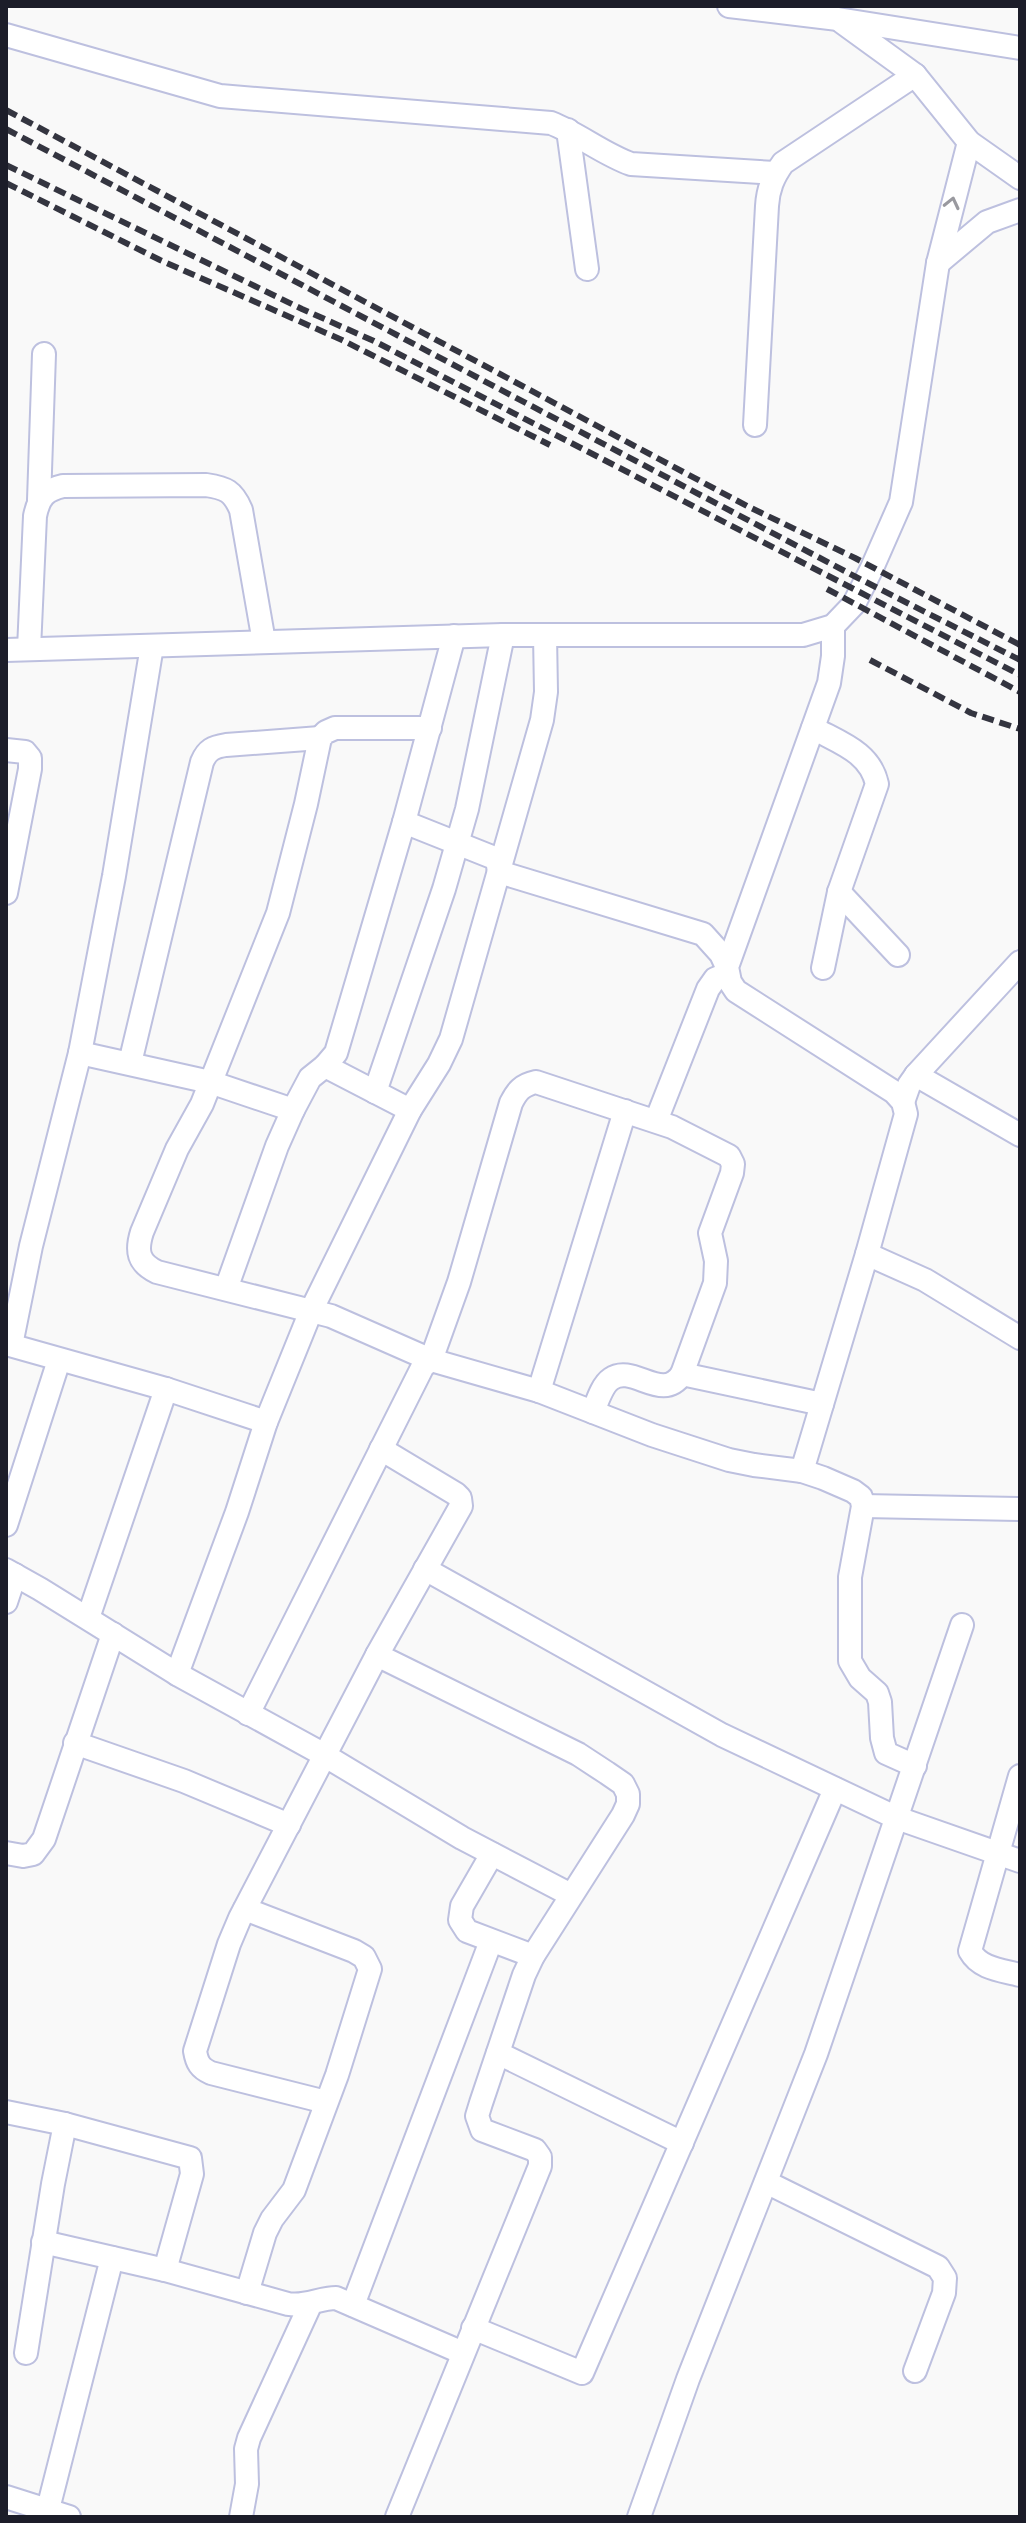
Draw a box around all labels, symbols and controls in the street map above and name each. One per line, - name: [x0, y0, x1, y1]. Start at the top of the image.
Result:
- one-way arrow: [943, 196, 960, 210]

